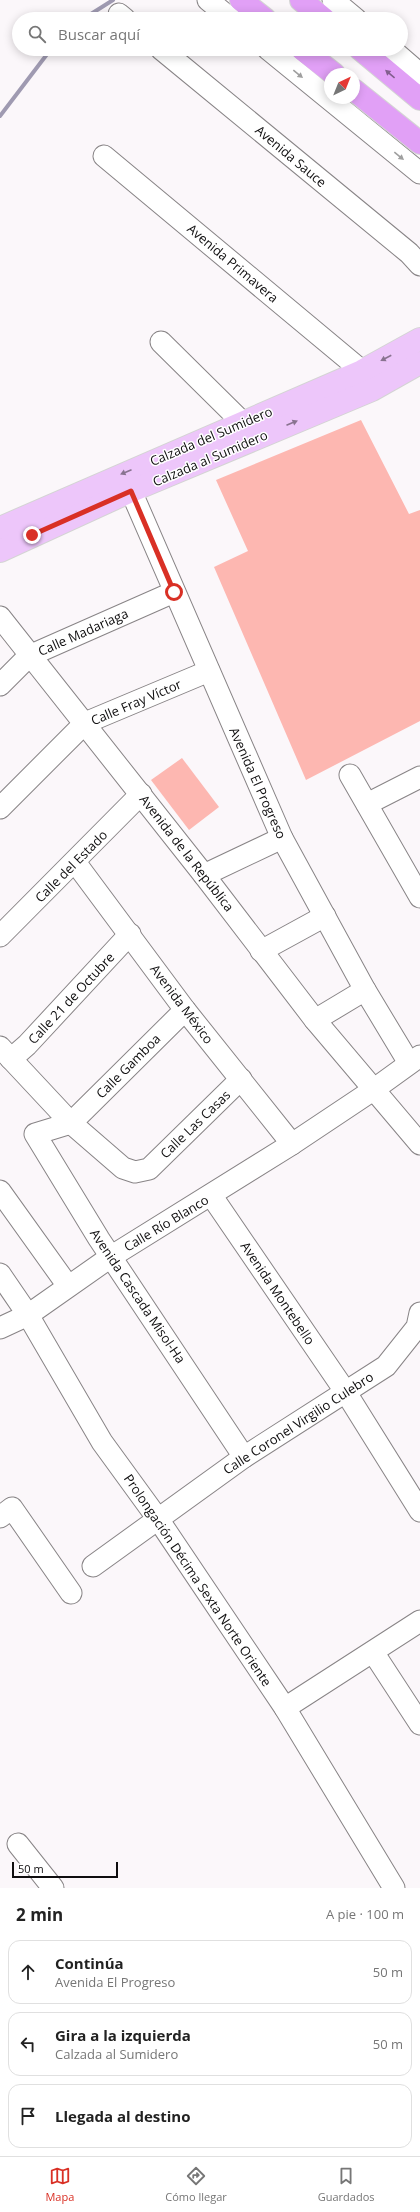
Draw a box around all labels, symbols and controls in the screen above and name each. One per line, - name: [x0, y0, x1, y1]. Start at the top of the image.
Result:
- search box: [12, 12, 408, 56]
- icon: search: [26, 23, 48, 45]
- text: Buscar aquí: [58, 24, 140, 44]
- north arrow: [324, 68, 360, 104]
- one-way arrow: [293, 69, 304, 78]
- one-way arrow: [385, 70, 395, 79]
- street label: Avenida Sauce: [252, 121, 330, 191]
- one-way arrow: [393, 151, 404, 160]
- street label: Avenida Primavera: [184, 220, 282, 306]
- one-way arrow: [380, 354, 392, 361]
- street label: Calzada del Sumidero: [147, 402, 275, 470]
- one-way arrow: [287, 420, 299, 426]
- street label: Calzada al Sumidero: [150, 426, 270, 490]
- one-way arrow: [120, 469, 132, 475]
- route end: [23, 526, 41, 544]
- route start: [165, 583, 183, 601]
- street label: Calle Madariaga: [35, 604, 131, 660]
- street label: Calle Fray Víctor: [88, 675, 185, 729]
- street label: Avenida El Progreso: [225, 724, 291, 842]
- street label: Avenida de la República: [136, 791, 238, 915]
- street label: Calle del Estado: [31, 826, 111, 906]
- street label: Calle 21 de Octubre: [24, 948, 118, 1048]
- street label: Avenida México: [146, 961, 218, 1047]
- street label: Calle Gamboa: [92, 1030, 164, 1102]
- street label: Calle Las Casas: [156, 1086, 234, 1162]
- street label: Calle Río Blanco: [120, 1190, 212, 1255]
- street label: Avenida Cascada Misol-Ha: [86, 1225, 190, 1367]
- street label: Avenida Montebello: [237, 1238, 319, 1348]
- street label: Calle Coronel Virgilio Culebro: [219, 1367, 377, 1478]
- street label: Prolongación Décima Sexta Norte Oriente: [120, 1470, 276, 1690]
- scale bar: [12, 1860, 118, 1879]
- text: 50 m: [18, 1861, 44, 1876]
- text: 2 min: [16, 1903, 63, 1926]
- text: A pie · 100 m: [326, 1905, 404, 1923]
- text: Continúa: [55, 1953, 124, 1973]
- icon: ahead: [17, 1961, 39, 1983]
- text: 50 m: [373, 1963, 403, 1981]
- text: Avenida El Progreso: [55, 1973, 175, 1991]
- text: Gira a la izquierda: [55, 2025, 191, 2045]
- icon: left: [17, 2033, 39, 2055]
- text: 50 m: [373, 2035, 403, 2053]
- text: Calzada al Sumidero: [55, 2045, 178, 2063]
- icon: arrive: [17, 2105, 39, 2127]
- text: Llegada al destino: [55, 2106, 190, 2126]
- tab: Mapa: [45, 2165, 74, 2204]
- tab: Cómo llegar: [165, 2165, 227, 2204]
- tab: Guardados: [318, 2165, 375, 2204]

